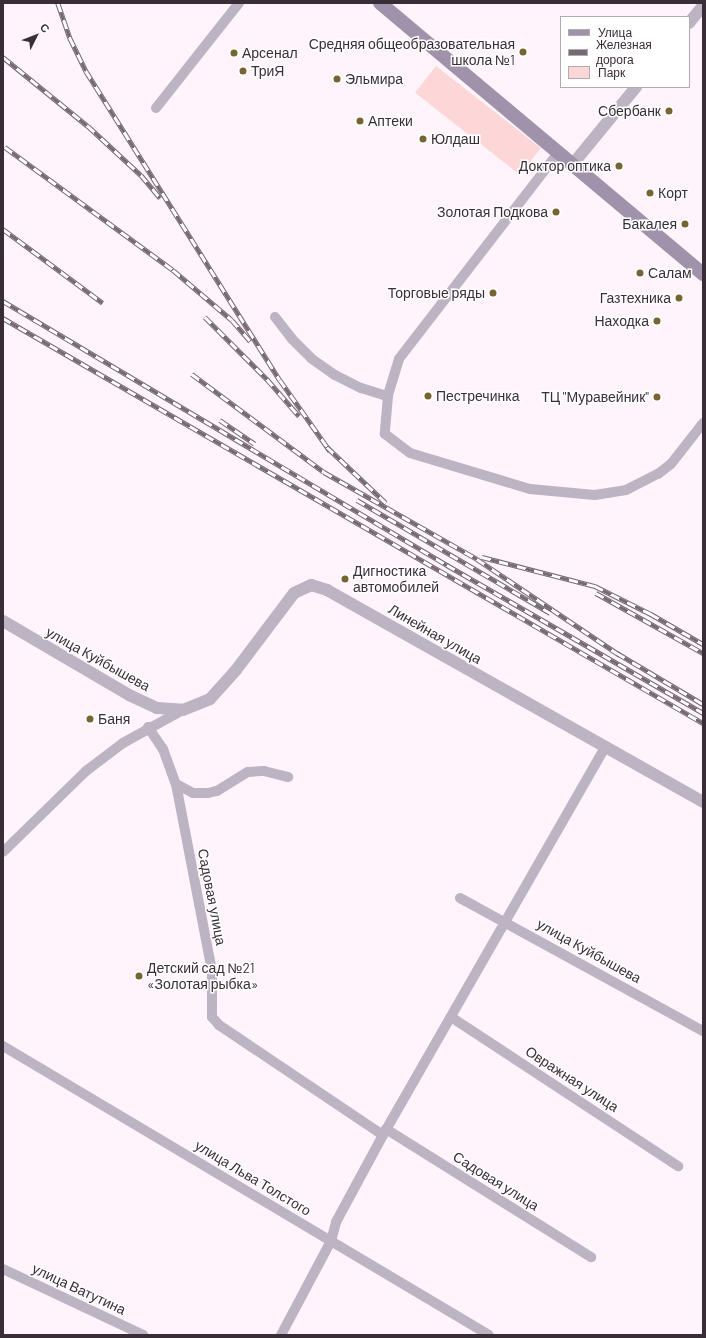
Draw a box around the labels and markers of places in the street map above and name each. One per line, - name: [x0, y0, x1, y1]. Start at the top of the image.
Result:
- place label: Средняя общеобразовательная школа №1: [309, 36, 515, 68]
- place label: Арсенал: [242, 45, 298, 61]
- marker: Средняя общеобразовательная школа №1: [518, 47, 528, 57]
- marker: Арсенал: [229, 48, 239, 58]
- place label: ТриЯ: [251, 63, 284, 79]
- marker: ТриЯ: [238, 66, 248, 76]
- place label: Эльмира: [345, 71, 403, 87]
- marker: Эльмира: [332, 74, 342, 84]
- place label: Сбербанк: [598, 103, 661, 119]
- marker: Сбербанк: [664, 106, 674, 116]
- place label: Аптеки: [368, 113, 413, 129]
- marker: Аптеки: [355, 116, 365, 126]
- place label: Юлдаш: [431, 131, 480, 147]
- marker: Юлдаш: [418, 134, 428, 144]
- place label: Доктор оптика: [519, 158, 611, 174]
- marker: Доктор оптика: [614, 161, 624, 171]
- place label: Корт: [658, 185, 688, 201]
- marker: Корт: [645, 188, 655, 198]
- place label: Золотая Подкова: [437, 204, 548, 220]
- marker: Золотая Подкова: [551, 207, 561, 217]
- place label: Бакалея: [622, 216, 677, 232]
- marker: Бакалея: [680, 219, 690, 229]
- place label: Салам: [648, 265, 692, 281]
- marker: Салам: [635, 268, 645, 278]
- place label: Торговые ряды: [388, 285, 485, 301]
- marker: Торговые ряды: [488, 288, 498, 298]
- place label: Газтехника: [600, 290, 671, 306]
- marker: Газтехника: [674, 293, 684, 303]
- place label: Находка: [594, 313, 649, 329]
- marker: Находка: [652, 316, 662, 326]
- place label: Пестречинка: [436, 388, 519, 404]
- place label: ТЦ "Муравейник": [541, 389, 649, 405]
- marker: Пестречинка: [423, 391, 433, 401]
- marker: ТЦ "Муравейник": [652, 392, 662, 402]
- place label: Дигностика автомобилей: [353, 563, 439, 596]
- marker: Дигностика автомобилей: [340, 574, 350, 584]
- place label: Баня: [98, 711, 130, 727]
- marker: Баня: [85, 714, 95, 724]
- place label: Детский сад №21 «Золотая рыбка»: [147, 960, 258, 992]
- marker: Детский сад №21 «Золотая рыбка»: [134, 971, 144, 981]

